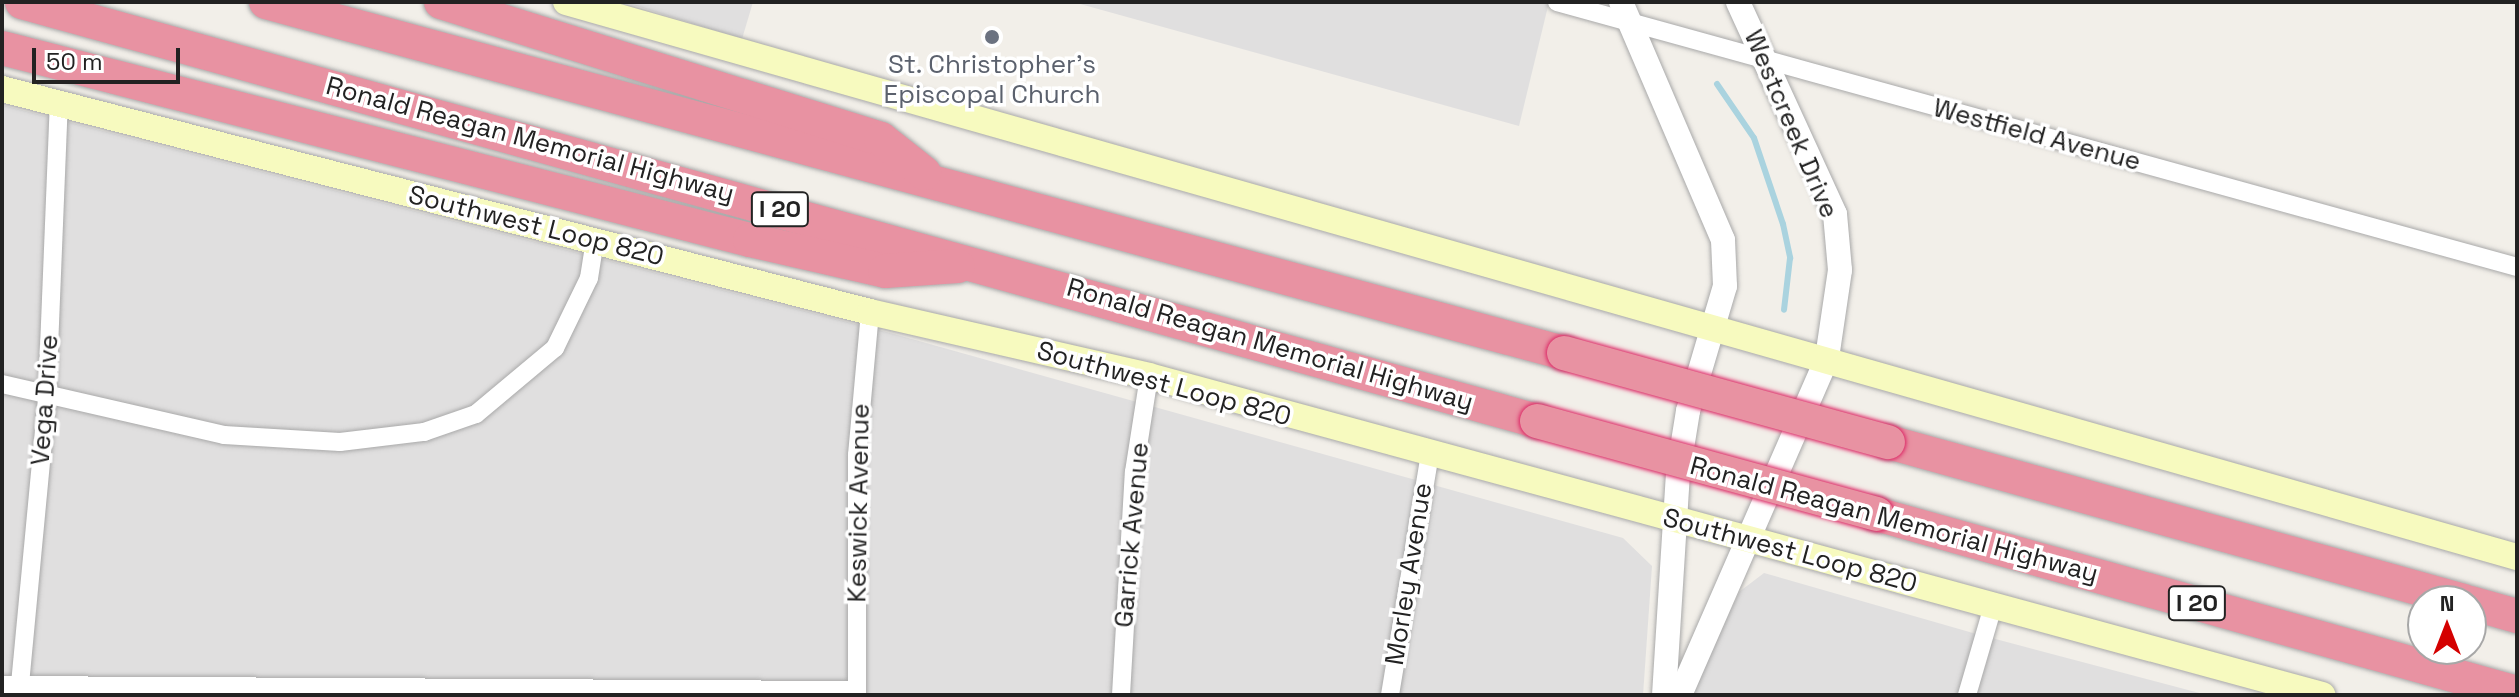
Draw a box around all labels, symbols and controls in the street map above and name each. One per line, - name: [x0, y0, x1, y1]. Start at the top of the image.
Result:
- street label: Westcreek Drive: [1737, 25, 1845, 223]
- marker: St. Christopher's Episcopal Church: [983, 28, 1001, 46]
- scale bar: [36, 32, 184, 82]
- text: 50 m: [46, 46, 103, 77]
- place label: St. Christopher's Episcopal Church: [884, 49, 1100, 110]
- street label: Ronald Reagan Memorial Highway: [322, 70, 738, 210]
- street label: Westfield Avenue: [1930, 92, 2144, 178]
- street label: Southwest Loop 820: [405, 179, 667, 273]
- road number: I 20: [750, 189, 810, 229]
- street label: Ronald Reagan Memorial Highway: [1063, 272, 1477, 418]
- street label: Vega Drive: [25, 334, 65, 466]
- street label: Southwest Loop 820: [1033, 335, 1295, 433]
- street label: Keswick Avenue: [842, 403, 876, 603]
- street label: Garrick Avenue: [1108, 441, 1156, 629]
- street label: Ronald Reagan Memorial Highway: [1686, 450, 2102, 590]
- street label: Morley Avenue: [1379, 480, 1439, 668]
- street label: Southwest Loop 820: [1659, 502, 1921, 600]
- road number: I 20: [2167, 583, 2227, 623]
- north arrow: [2407, 585, 2487, 665]
- text: N: [2440, 589, 2454, 617]

